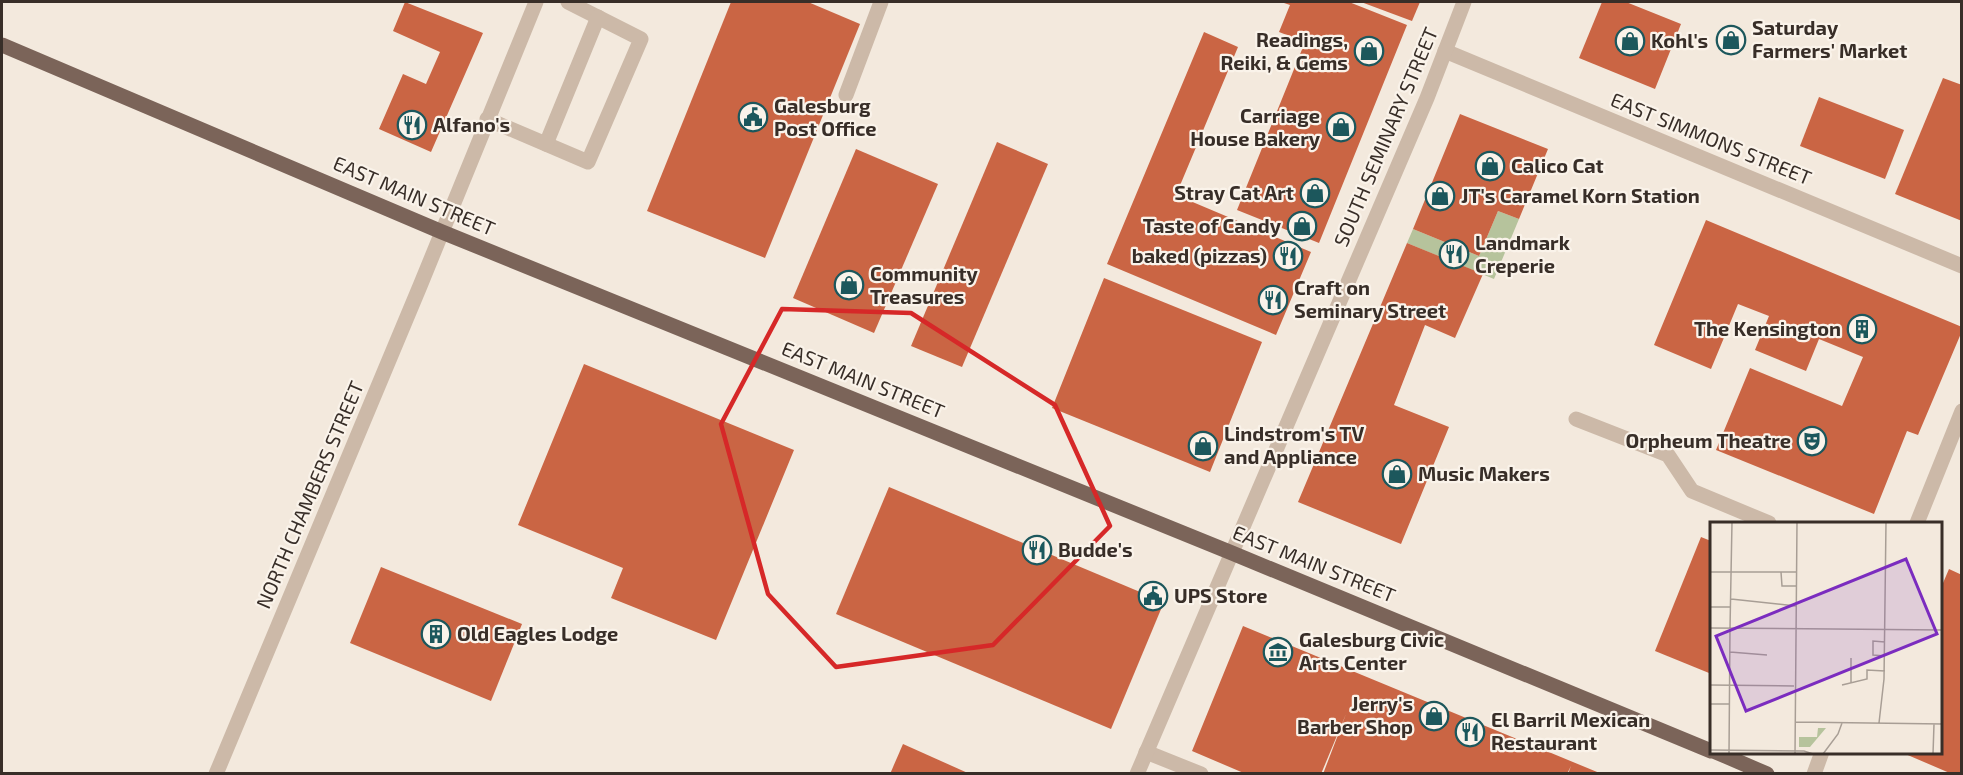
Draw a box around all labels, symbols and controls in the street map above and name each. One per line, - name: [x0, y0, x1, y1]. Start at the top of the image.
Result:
- place label: Saturday Farmers' Market: [1752, 15, 1908, 62]
- street label: SOUTH SEMINARY STREET: [1328, 23, 1442, 250]
- shop icon: Saturday Farmers' Market: [1715, 24, 1747, 56]
- shop icon: Kohl's: [1614, 25, 1646, 57]
- place label: Readings, Reiki, & Gems: [1220, 27, 1348, 74]
- place label: Kohl's: [1651, 28, 1708, 52]
- shop icon: Readings, Reiki, & Gems: [1353, 35, 1385, 67]
- street label: EAST SIMMONS STREET: [1607, 87, 1816, 189]
- place label: Galesburg Post Office: [774, 93, 877, 140]
- public building icon: Galesburg Post Office: [737, 101, 769, 133]
- place label: Carriage House Bakery: [1190, 103, 1321, 151]
- restaurant icon: Alfano's: [396, 109, 428, 141]
- shop icon: Carriage House Bakery: [1325, 111, 1357, 143]
- place label: Alfano's: [433, 112, 510, 136]
- street label: EAST MAIN STREET: [330, 150, 499, 240]
- shop icon: Calico Cat: [1474, 150, 1506, 182]
- place label: Calico Cat: [1511, 153, 1604, 177]
- shop icon: Stray Cat Art: [1299, 177, 1331, 209]
- place label: Stray Cat Art: [1174, 180, 1294, 205]
- shop icon: JT's Caramel Korn Station: [1424, 180, 1456, 212]
- place label: JT's Caramel Korn Station: [1461, 183, 1700, 207]
- shop icon: Taste of Candy: [1286, 210, 1318, 242]
- place label: Taste of Candy: [1143, 213, 1282, 238]
- place label: Landmark Creperie: [1475, 230, 1571, 277]
- restaurant icon: Landmark Creperie: [1438, 238, 1470, 270]
- restaurant icon: baked (pizzas): [1272, 240, 1304, 272]
- place label: baked (pizzas): [1132, 243, 1267, 267]
- place label: Community Treasures: [870, 261, 978, 308]
- shop icon: Community Treasures: [833, 269, 865, 301]
- place label: Craft on Seminary Street: [1294, 275, 1446, 323]
- restaurant icon: Craft on Seminary Street: [1257, 284, 1289, 316]
- building icon: The Kensington: [1846, 313, 1878, 345]
- place label: The Kensington: [1694, 316, 1841, 340]
- street label: EAST MAIN STREET: [778, 335, 949, 423]
- street label: NORTH CHAMBERS STREET: [250, 377, 368, 612]
- place label: Lindstrom's TV and Appliance: [1224, 421, 1364, 468]
- theatre icon: Orpheum Theatre: [1796, 425, 1828, 457]
- place label: Orpheum Theatre: [1625, 428, 1791, 452]
- shop icon: Lindstrom's TV and Appliance: [1187, 430, 1219, 462]
- shop icon: Music Makers: [1381, 458, 1413, 490]
- place label: Music Makers: [1418, 461, 1550, 485]
- street label: EAST MAIN STREET: [1229, 519, 1400, 607]
- inset map: [1710, 522, 1942, 754]
- restaurant icon: Budde's: [1021, 534, 1053, 566]
- place label: Budde's: [1058, 537, 1133, 561]
- public building icon: UPS Store: [1137, 580, 1169, 612]
- place label: UPS Store: [1174, 583, 1267, 607]
- building icon: Old Eagles Lodge: [420, 618, 452, 650]
- place label: Old Eagles Lodge: [457, 621, 618, 645]
- place label: Galesburg Civic Arts Center: [1299, 627, 1444, 674]
- museum icon: Galesburg Civic Arts Center: [1262, 636, 1294, 668]
- place label: Jerry's Barber Shop: [1297, 691, 1413, 738]
- shop icon: Jerry's Barber Shop: [1418, 700, 1450, 732]
- place label: El Barril Mexican Restaurant: [1491, 707, 1650, 754]
- restaurant icon: El Barril Mexican Restaurant: [1454, 716, 1486, 748]

